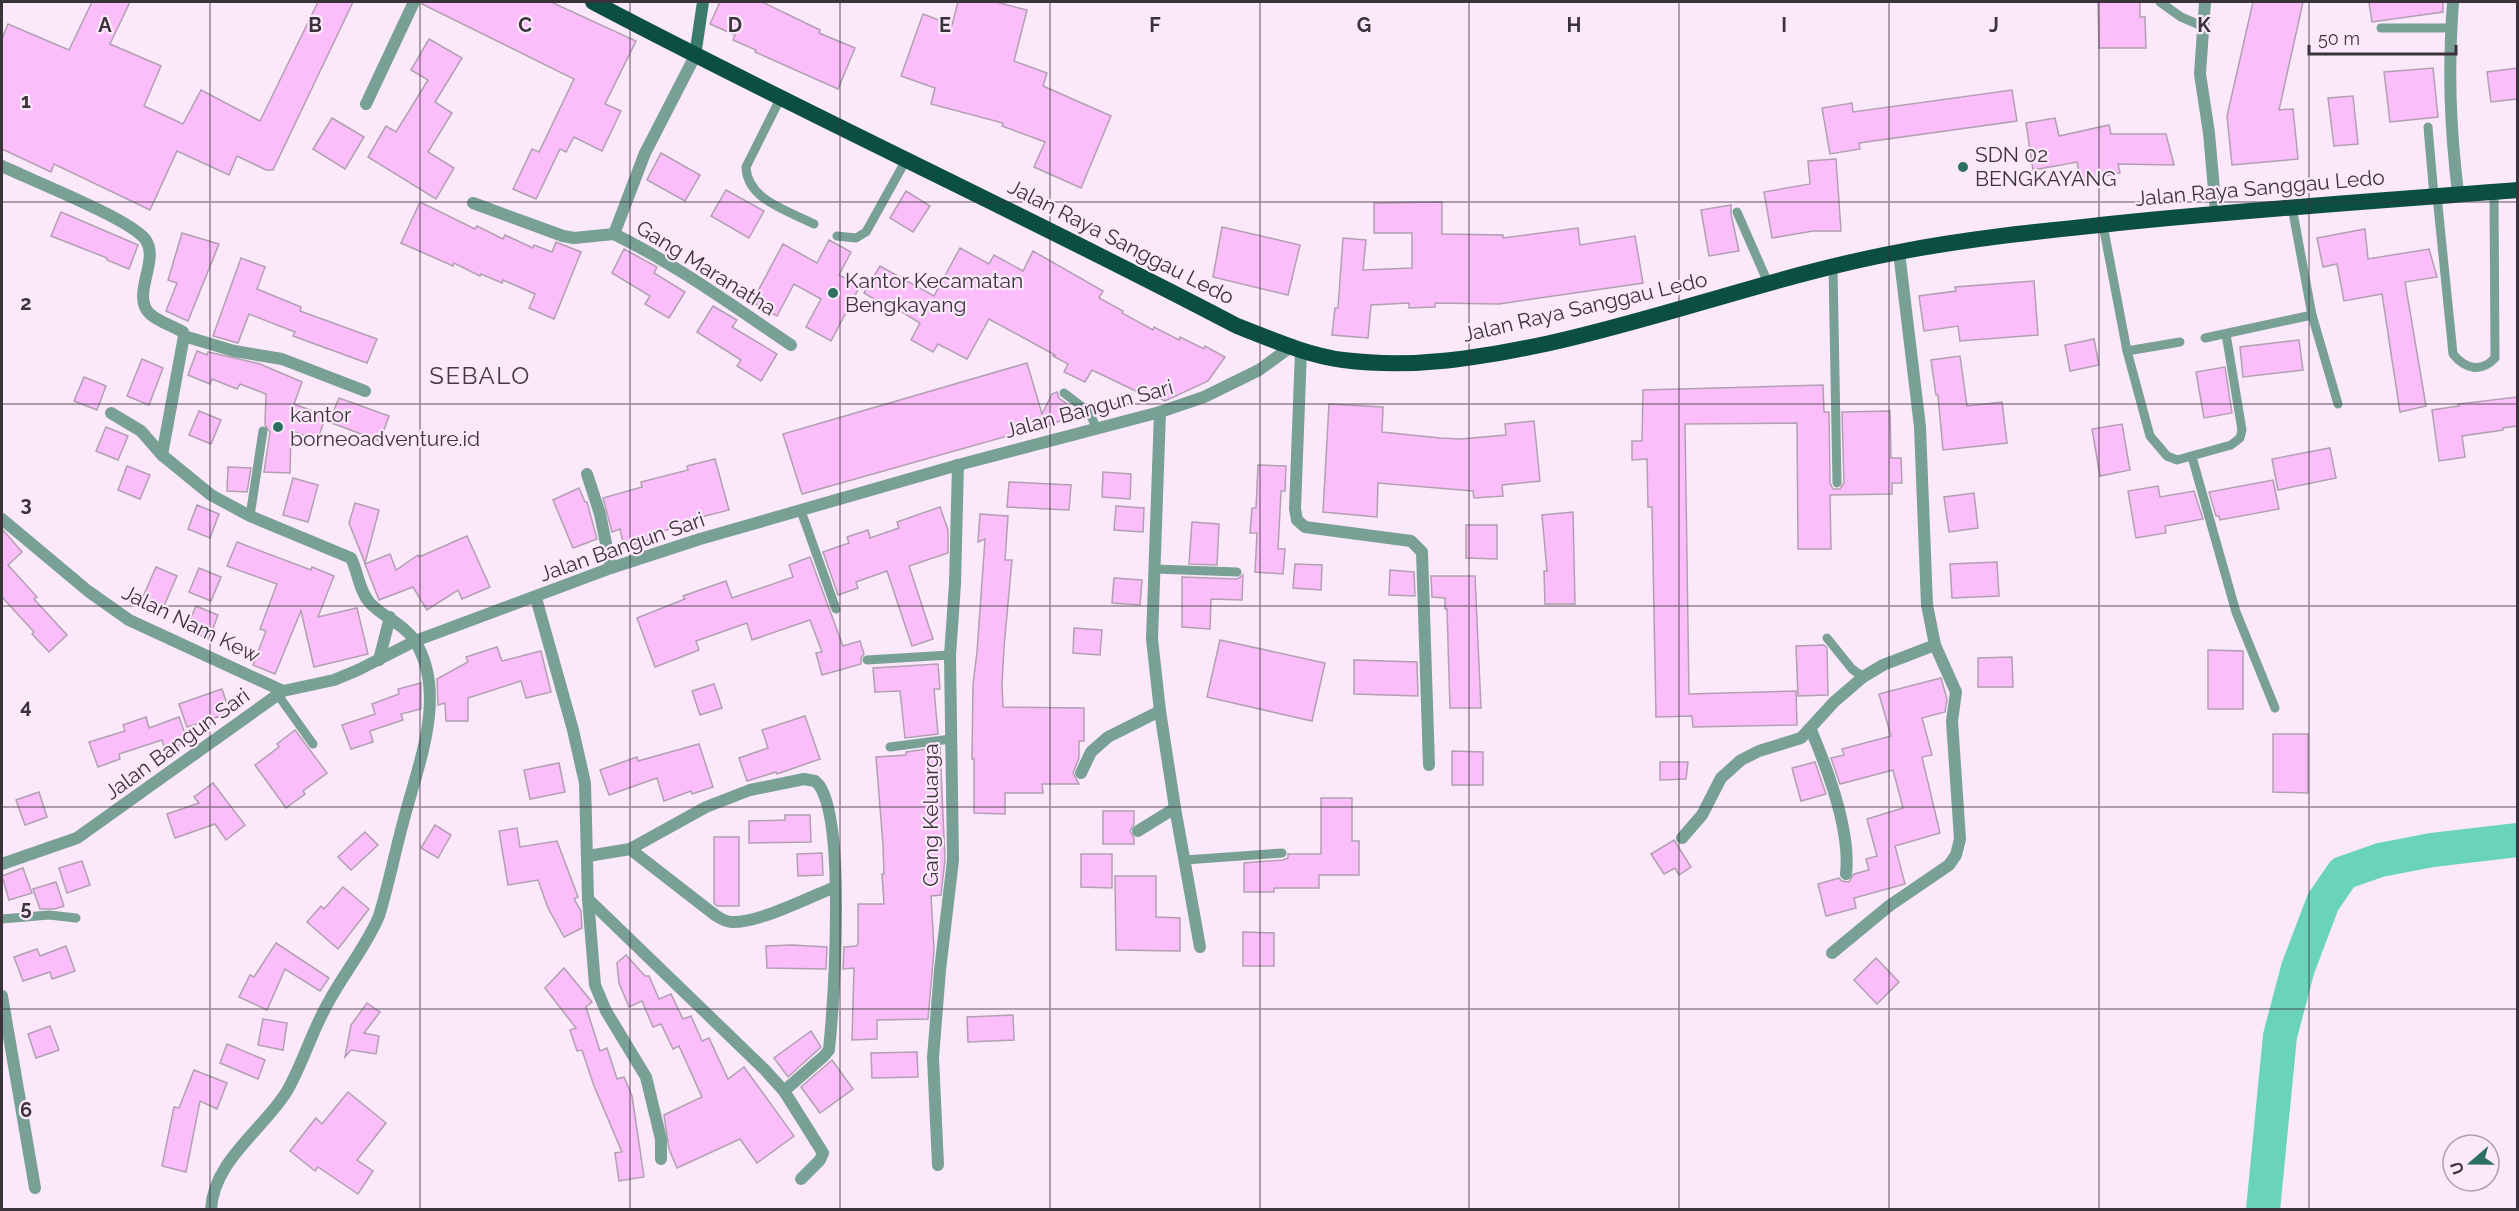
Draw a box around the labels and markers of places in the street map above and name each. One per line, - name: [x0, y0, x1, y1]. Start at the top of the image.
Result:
- place label: SDN 02 BENGKAYANG: [1975, 142, 2117, 191]
- marker: SDN 02 BENGKAYANG: [1956, 160, 1970, 174]
- place label: Kantor Kecamatan Bengkayang: [845, 268, 1023, 317]
- marker: Kantor Kecamatan Bengkayang: [826, 286, 840, 300]
- place label: kantor borneoadventure.id: [290, 402, 480, 451]
- marker: kantor borneoadventure.id: [271, 420, 285, 434]

